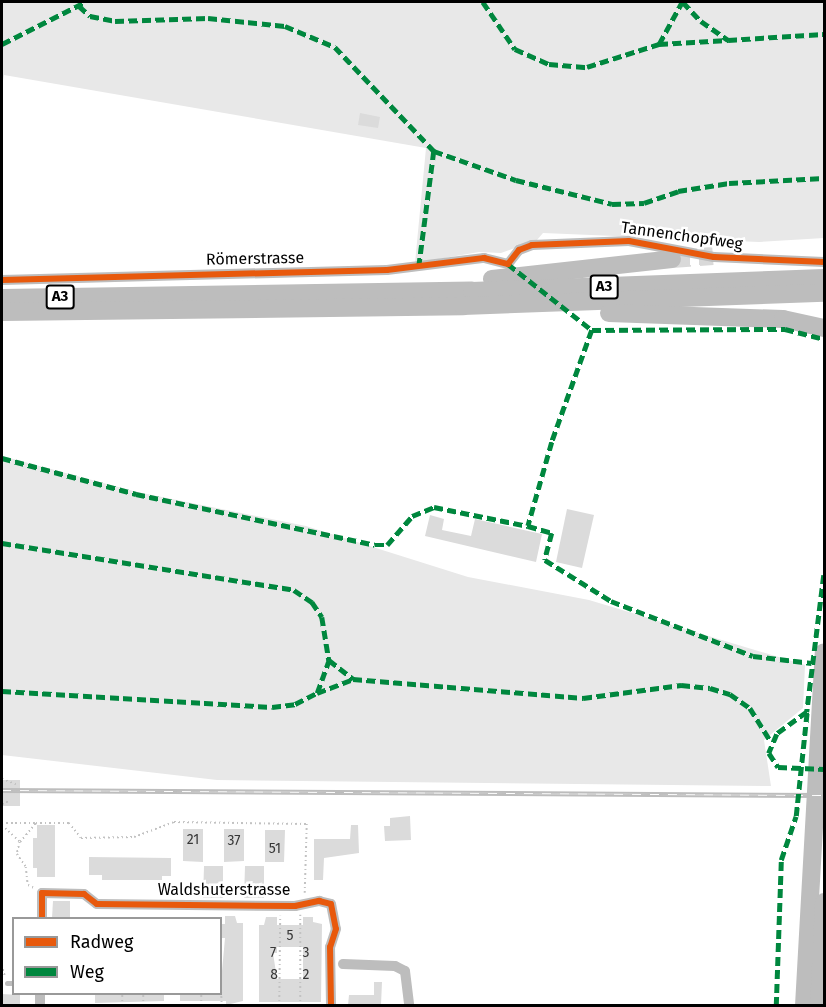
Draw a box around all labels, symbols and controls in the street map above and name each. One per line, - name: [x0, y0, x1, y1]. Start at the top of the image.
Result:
- street label: Tannenchopfweg: [620, 218, 744, 254]
- street label: Römerstrasse: [206, 249, 304, 269]
- road number: A3: [589, 275, 619, 299]
- road number: A3: [45, 285, 75, 309]
- house number: 21: [187, 832, 199, 848]
- house number: 37: [227, 833, 241, 849]
- house number: 51: [269, 841, 281, 857]
- street label: Waldshuterstrasse: [158, 880, 290, 900]
- legend: [12, 917, 222, 995]
- house number: 5: [286, 928, 294, 944]
- text: Radweg: [70, 931, 133, 953]
- house number: 7: [270, 945, 276, 961]
- house number: 3: [303, 945, 309, 961]
- text: Weg: [70, 961, 104, 983]
- house number: 8: [270, 967, 278, 983]
- house number: 2: [303, 967, 309, 983]

